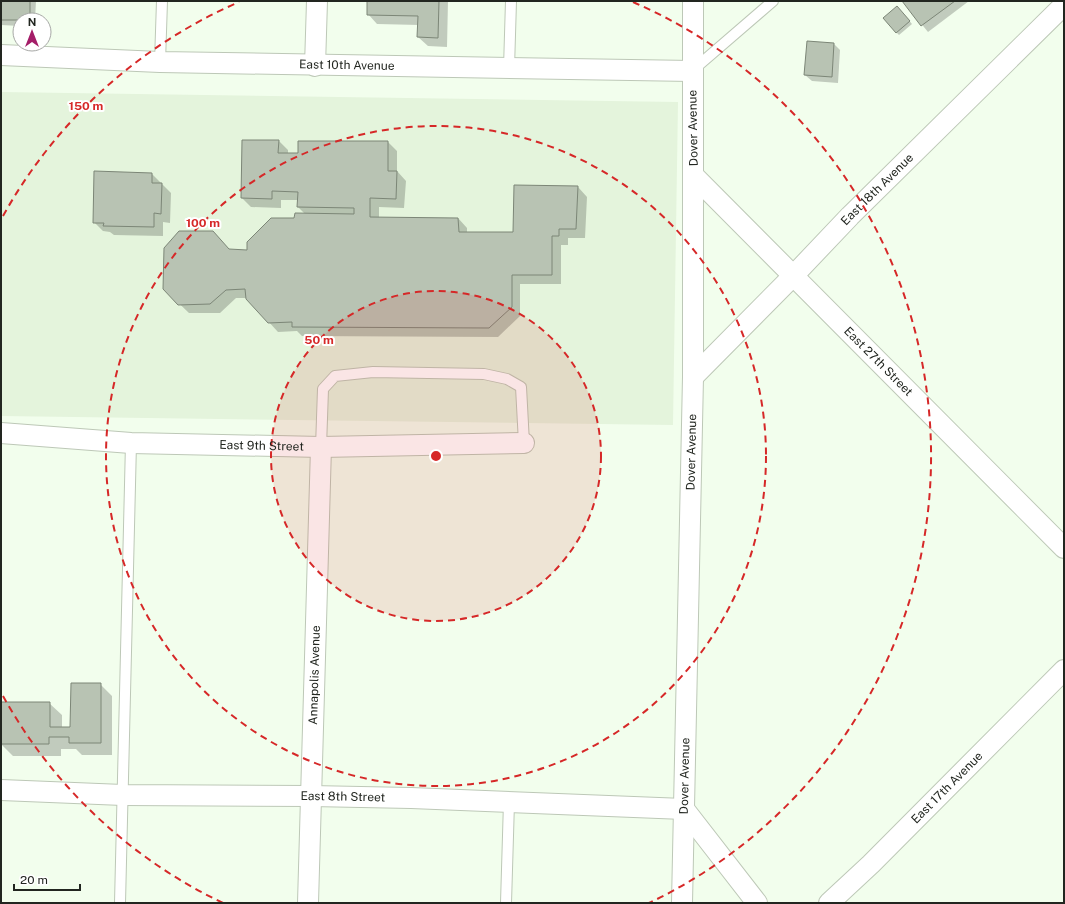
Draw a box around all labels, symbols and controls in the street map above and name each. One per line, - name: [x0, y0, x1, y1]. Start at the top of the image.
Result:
- north arrow: [12, 12, 52, 52]
- text: N: [28, 16, 36, 28]
- street label: East 10th Avenue: [299, 57, 395, 73]
- street label: Dover Avenue: [685, 89, 701, 166]
- text: 150 m: [69, 99, 103, 113]
- street label: East 18th Avenue: [838, 150, 916, 228]
- text: 100 m: [186, 216, 220, 230]
- street label: East 27th Street: [841, 324, 916, 399]
- text: 50 m: [304, 333, 334, 347]
- street label: Dover Avenue: [684, 413, 699, 491]
- street label: East 9th Street: [219, 438, 304, 454]
- centre of rings: [429, 449, 443, 463]
- street label: Annapolis Avenue: [306, 625, 323, 725]
- street label: Dover Avenue: [677, 737, 692, 814]
- street label: East 17th Avenue: [908, 749, 986, 826]
- street label: East 8th Street: [300, 789, 386, 804]
- scale bar: [14, 866, 80, 892]
- text: 20 m: [20, 873, 48, 887]

